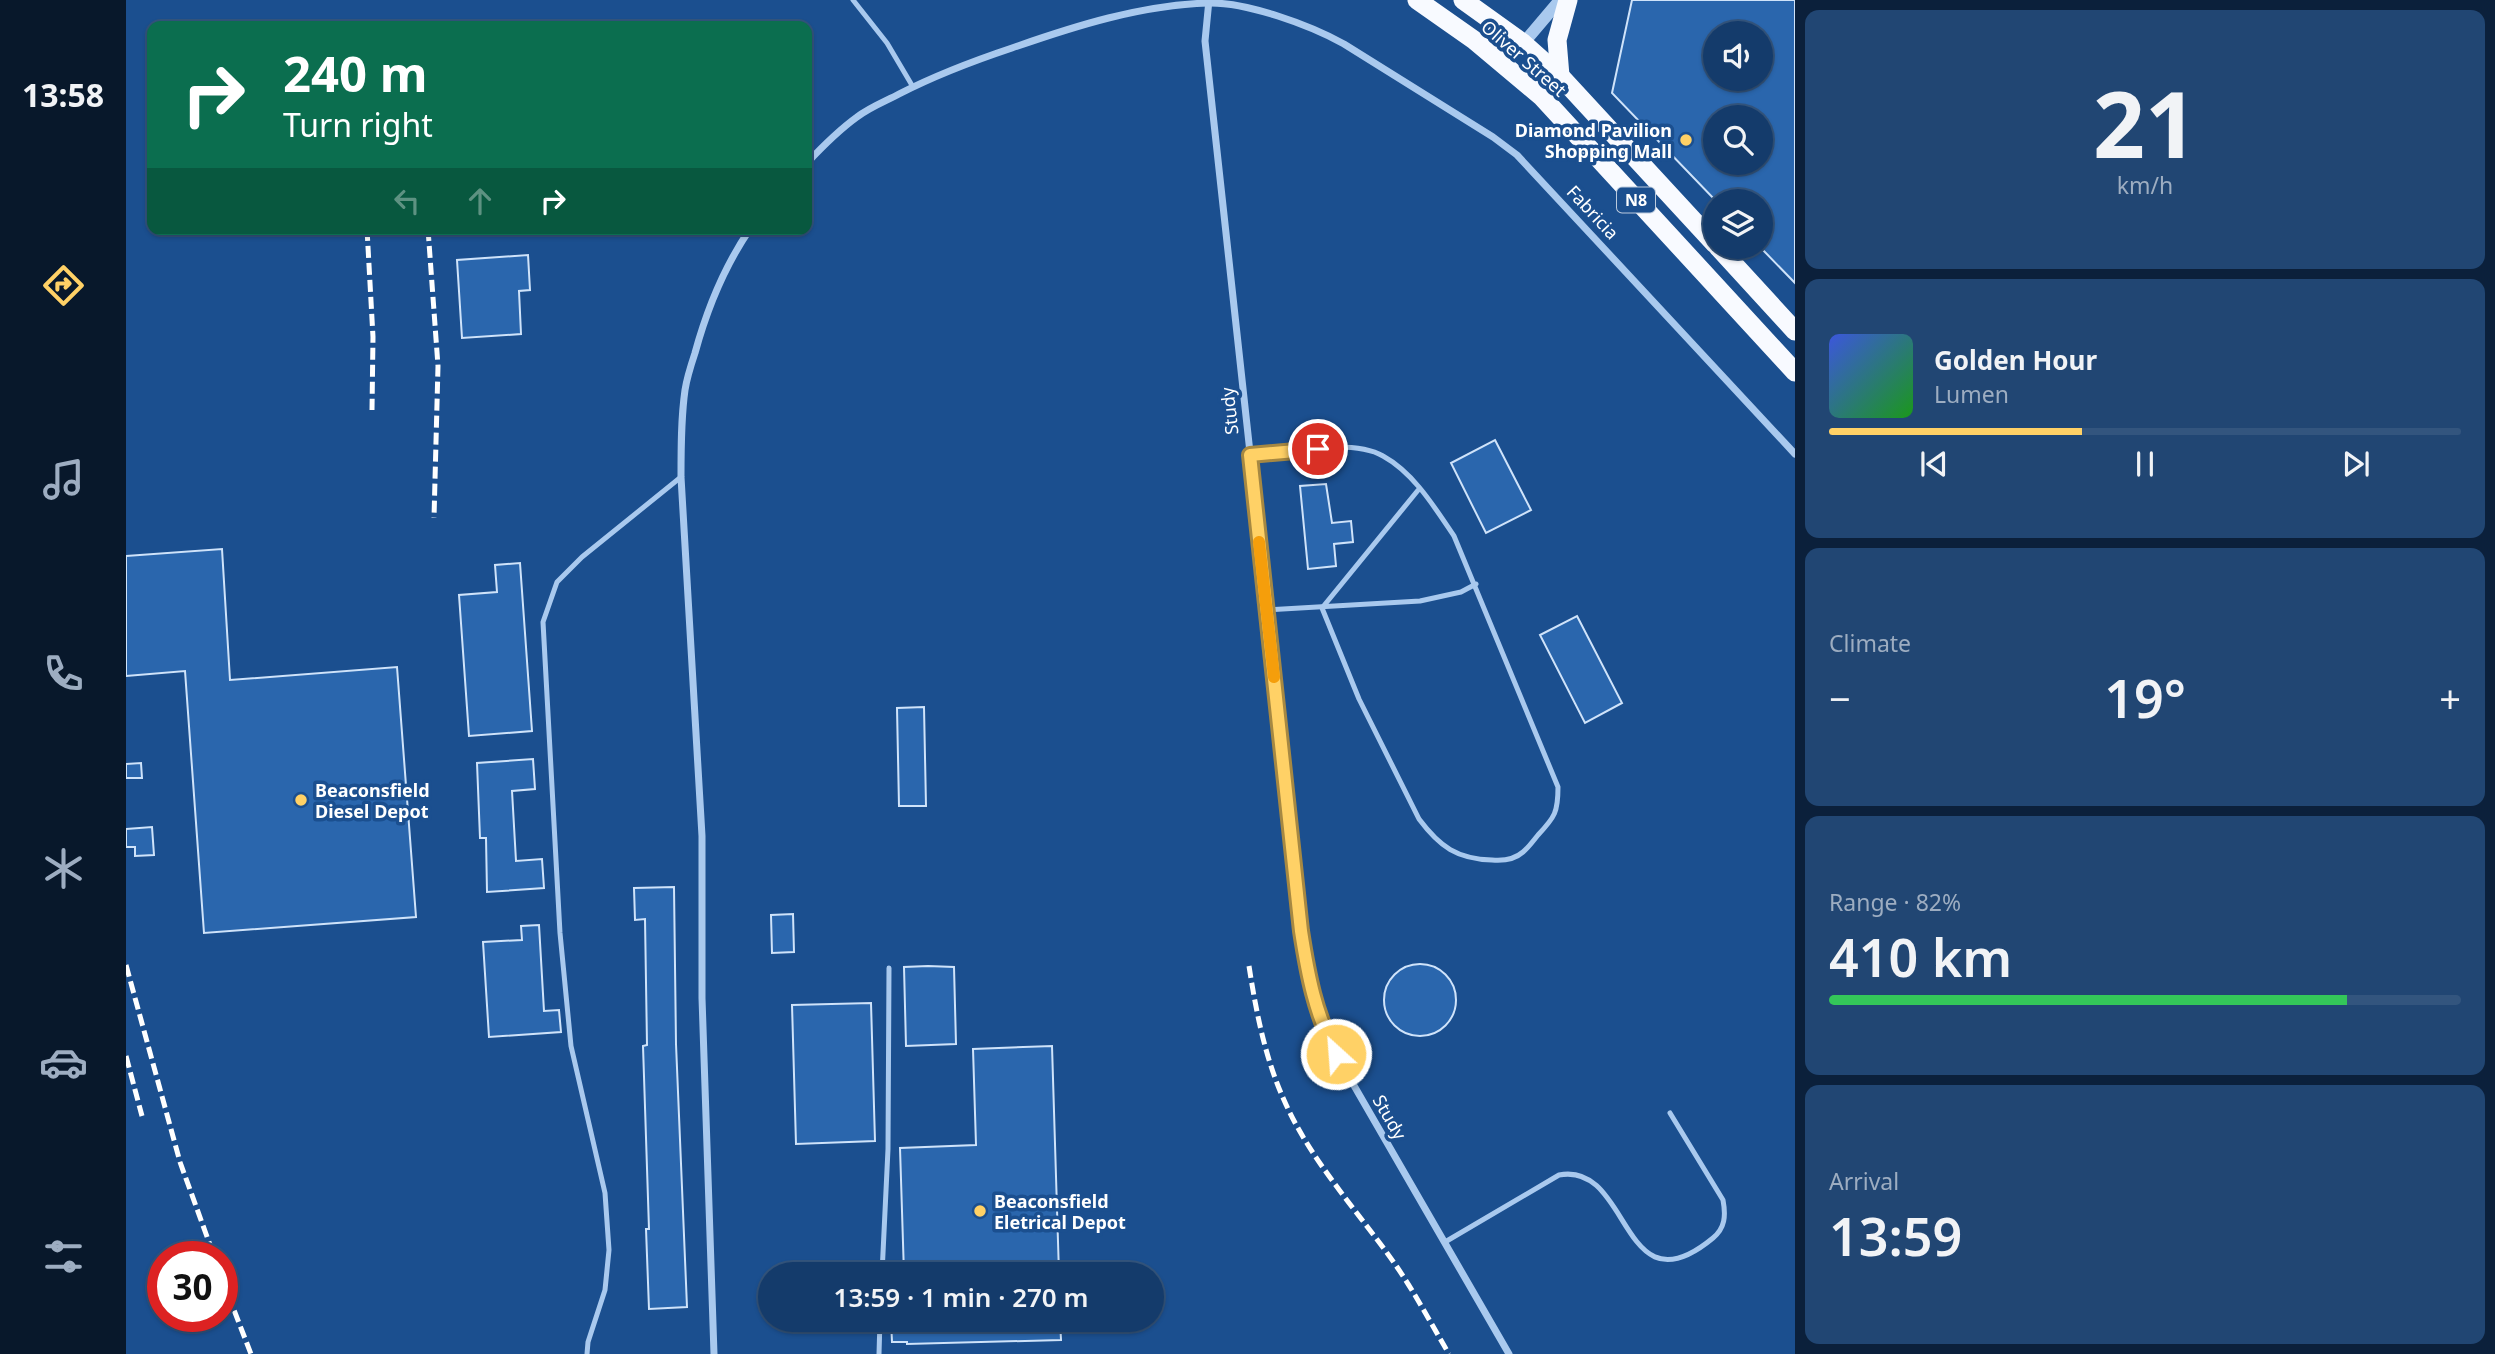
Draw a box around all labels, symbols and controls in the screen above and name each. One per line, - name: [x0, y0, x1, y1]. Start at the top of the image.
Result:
- street label: Oliver Street: [1476, 14, 1572, 102]
- map controls: [1703, 21, 1773, 259]
- button: sound: [1703, 21, 1773, 91]
- text: 240 m: [283, 40, 428, 106]
- icon: right: [168, 49, 259, 140]
- text: 21: [2093, 61, 2197, 185]
- text: 13:58: [22, 73, 104, 116]
- text: Turn right: [283, 103, 433, 146]
- button: search: [1703, 105, 1773, 175]
- place label: Diamond Pavilion Shopping Mall: [1515, 118, 1672, 163]
- marker: Diamond Pavilion Shopping Mall: [1678, 132, 1694, 148]
- text: km/h: [2117, 169, 2173, 201]
- street label: Fabricia: [1562, 180, 1624, 244]
- icon: left: [388, 182, 426, 220]
- icon: ahead: [461, 182, 499, 220]
- icon: right: [534, 182, 572, 220]
- road number: N8: [1617, 188, 1655, 212]
- button: layers: [1703, 189, 1773, 259]
- icon: directions: [39, 261, 88, 310]
- text: Golden Hour: [1934, 342, 2097, 378]
- text: Lumen: [1934, 378, 2009, 410]
- street label: Study: [1214, 385, 1243, 436]
- pin: [1288, 419, 1348, 479]
- icon: arrive: [1299, 430, 1337, 468]
- icon: previous: [1915, 445, 1953, 483]
- icon: pause: [2126, 445, 2164, 483]
- icon: next: [2337, 445, 2375, 483]
- icon: music: [39, 455, 88, 504]
- text: Climate: [1829, 627, 1911, 659]
- icon: phone: [39, 649, 88, 698]
- text: 19°: [2104, 662, 2186, 733]
- text: −: [1829, 672, 1851, 724]
- text: +: [2439, 672, 2461, 724]
- place label: Beaconsfield Diesel Depot: [315, 778, 430, 823]
- marker: Beaconsfield Diesel Depot: [293, 792, 309, 808]
- icon: climate: [39, 844, 88, 893]
- text: Range · 82%: [1829, 886, 1961, 918]
- text: 410 km: [1829, 921, 2012, 992]
- position arrow: [1299, 1017, 1373, 1091]
- icon: car: [39, 1038, 88, 1087]
- street label: Study: [1368, 1090, 1413, 1144]
- text: Arrival: [1829, 1165, 1899, 1197]
- place label: Beaconsfield Eletrical Depot: [994, 1189, 1126, 1234]
- text: 13:59: [1829, 1200, 1962, 1271]
- marker: Beaconsfield Eletrical Depot: [972, 1203, 988, 1219]
- icon: filters: [39, 1232, 88, 1281]
- speed limit sign: 30: [147, 1241, 238, 1332]
- text: 13:59 · 1 min · 270 m: [834, 1279, 1088, 1315]

